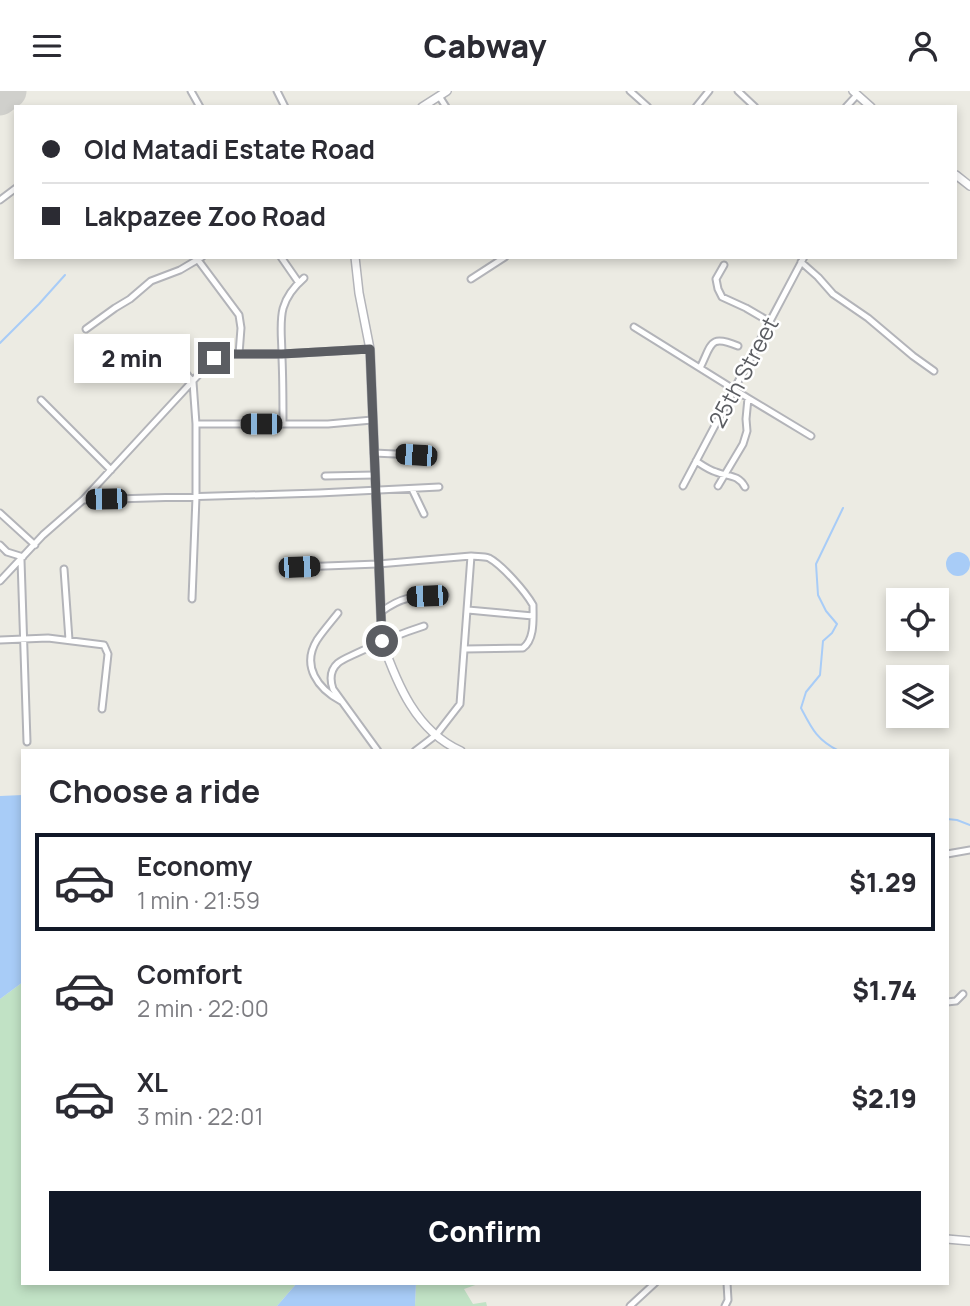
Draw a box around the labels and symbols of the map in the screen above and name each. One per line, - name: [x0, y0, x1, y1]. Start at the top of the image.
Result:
- street label: 25th Street: [700, 311, 786, 433]
- callout: 2 min: [74, 334, 190, 383]
- route end: [198, 342, 230, 374]
- car: [241, 414, 283, 435]
- car: [395, 443, 438, 467]
- car: [85, 488, 128, 510]
- car: [278, 556, 321, 578]
- car: [406, 585, 449, 607]
- route start: [366, 625, 398, 657]

